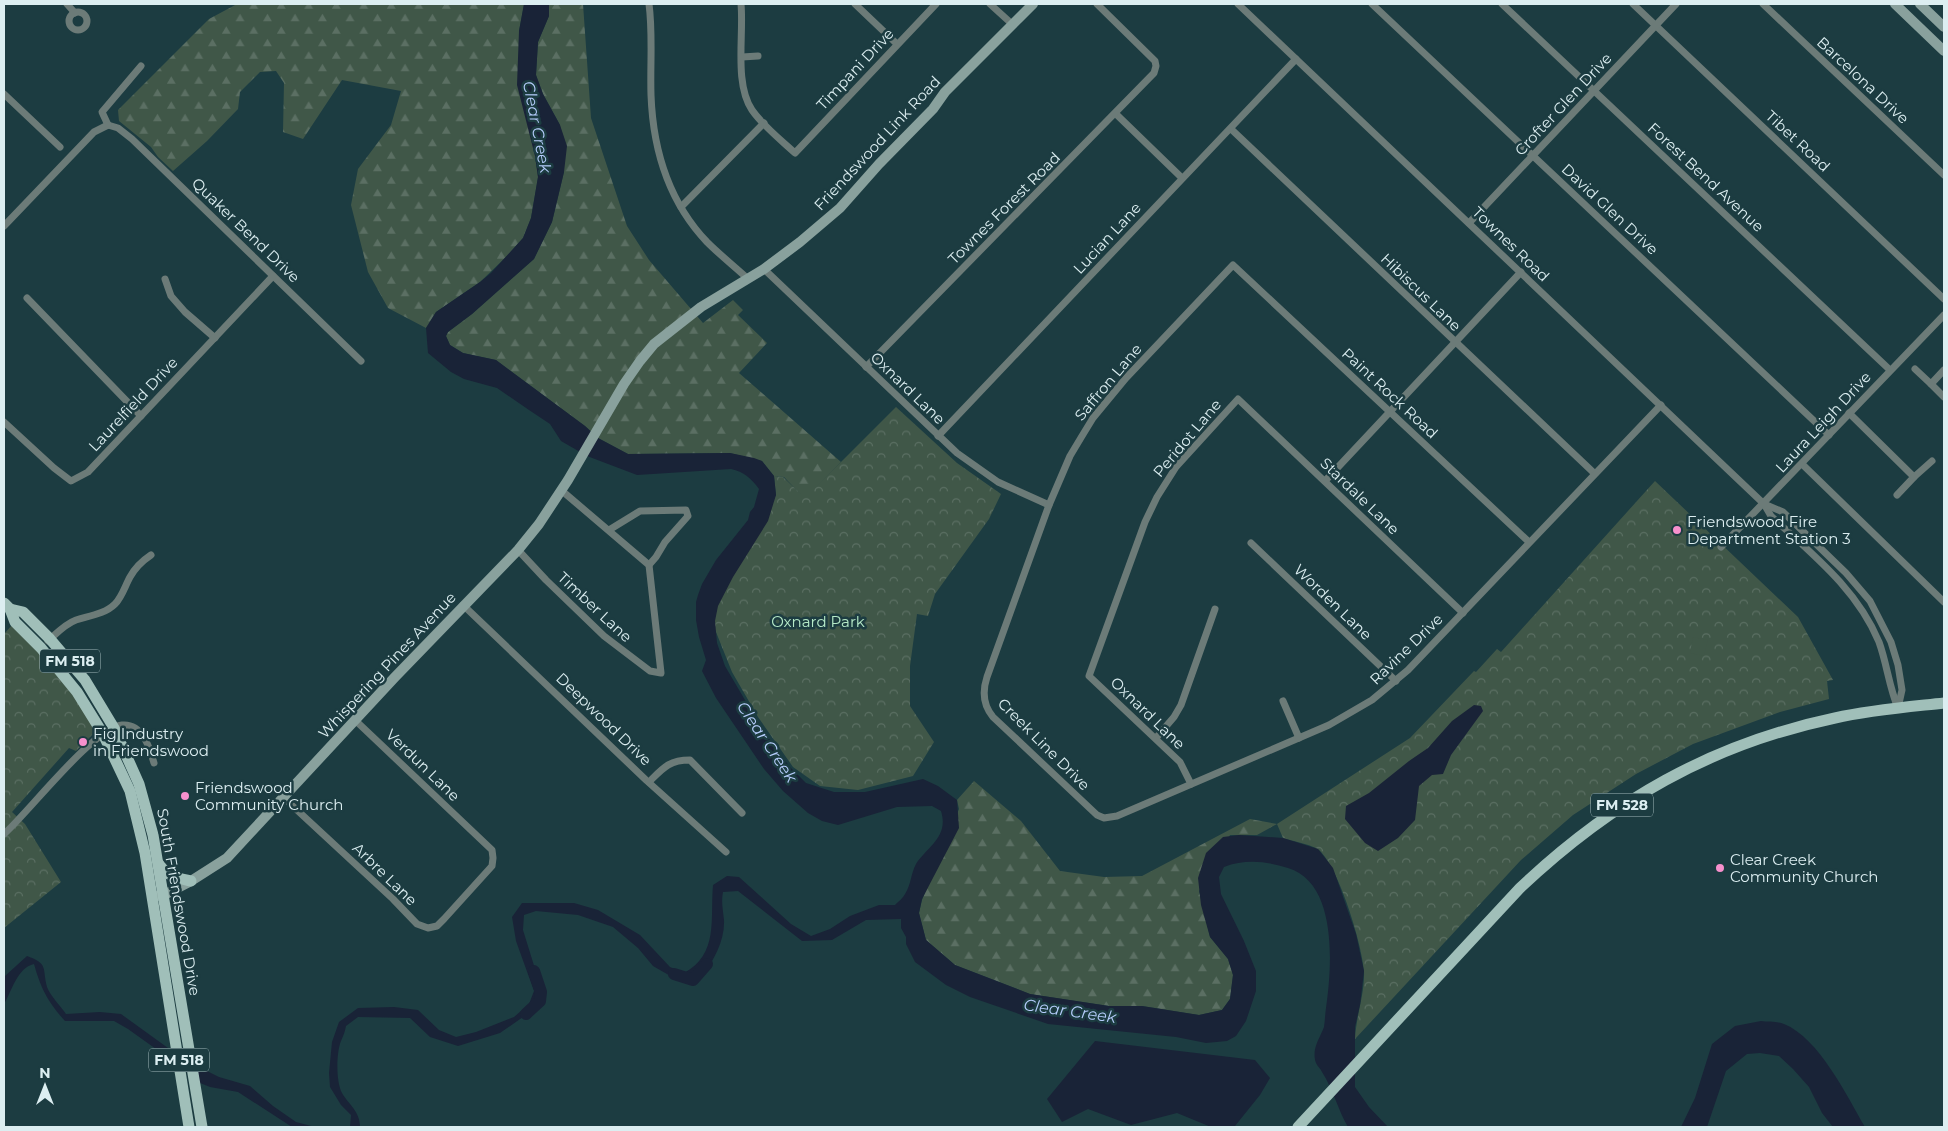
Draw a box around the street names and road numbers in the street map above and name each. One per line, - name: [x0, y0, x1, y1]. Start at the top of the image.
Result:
- street label: Timpani Drive: [812, 24, 898, 114]
- street label: Barcelona Drive: [1813, 32, 1913, 128]
- street label: Crofter Glen Drive: [1510, 49, 1616, 159]
- street label: Friendswood Link Road: [810, 72, 944, 214]
- street label: Tibet Road: [1762, 106, 1834, 176]
- street label: Forest Bend Avenue: [1644, 118, 1768, 236]
- street label: Townes Forest Road: [944, 148, 1064, 268]
- street label: David Glen Drive: [1558, 159, 1662, 259]
- street label: Quaker Bend Drive: [188, 173, 304, 287]
- street label: Lucian Lane: [1069, 198, 1145, 278]
- street label: Townes Road: [1468, 202, 1554, 286]
- street label: Hibiscus Lane: [1377, 249, 1465, 335]
- street label: Saffron Lane: [1070, 340, 1146, 424]
- street label: Paint Rock Road: [1338, 344, 1442, 442]
- street label: Oxnard Lane: [867, 348, 949, 428]
- street label: Laurelfield Drive: [84, 353, 182, 455]
- street label: Laura Leigh Drive: [1771, 367, 1875, 477]
- street label: Peridot Lane: [1149, 395, 1225, 481]
- street label: Stardale Lane: [1316, 454, 1404, 538]
- street label: Worden Lane: [1290, 560, 1376, 644]
- street label: Timber Lane: [554, 568, 636, 646]
- street label: Whispering Pines Avenue: [314, 588, 460, 742]
- street label: Ravine Drive: [1366, 609, 1446, 689]
- road number: FM 518: [40, 649, 100, 672]
- street label: Deepwood Drive: [552, 669, 656, 769]
- street label: Oxnard Lane: [1107, 673, 1189, 753]
- street label: Creek Line Drive: [994, 694, 1094, 794]
- street label: Verdun Lane: [382, 725, 464, 805]
- road number: FM 528: [1591, 794, 1653, 816]
- street label: South Friendswood Drive: [153, 807, 205, 997]
- street label: Arbre Lane: [349, 839, 421, 909]
- road number: FM 518: [149, 1048, 209, 1072]

